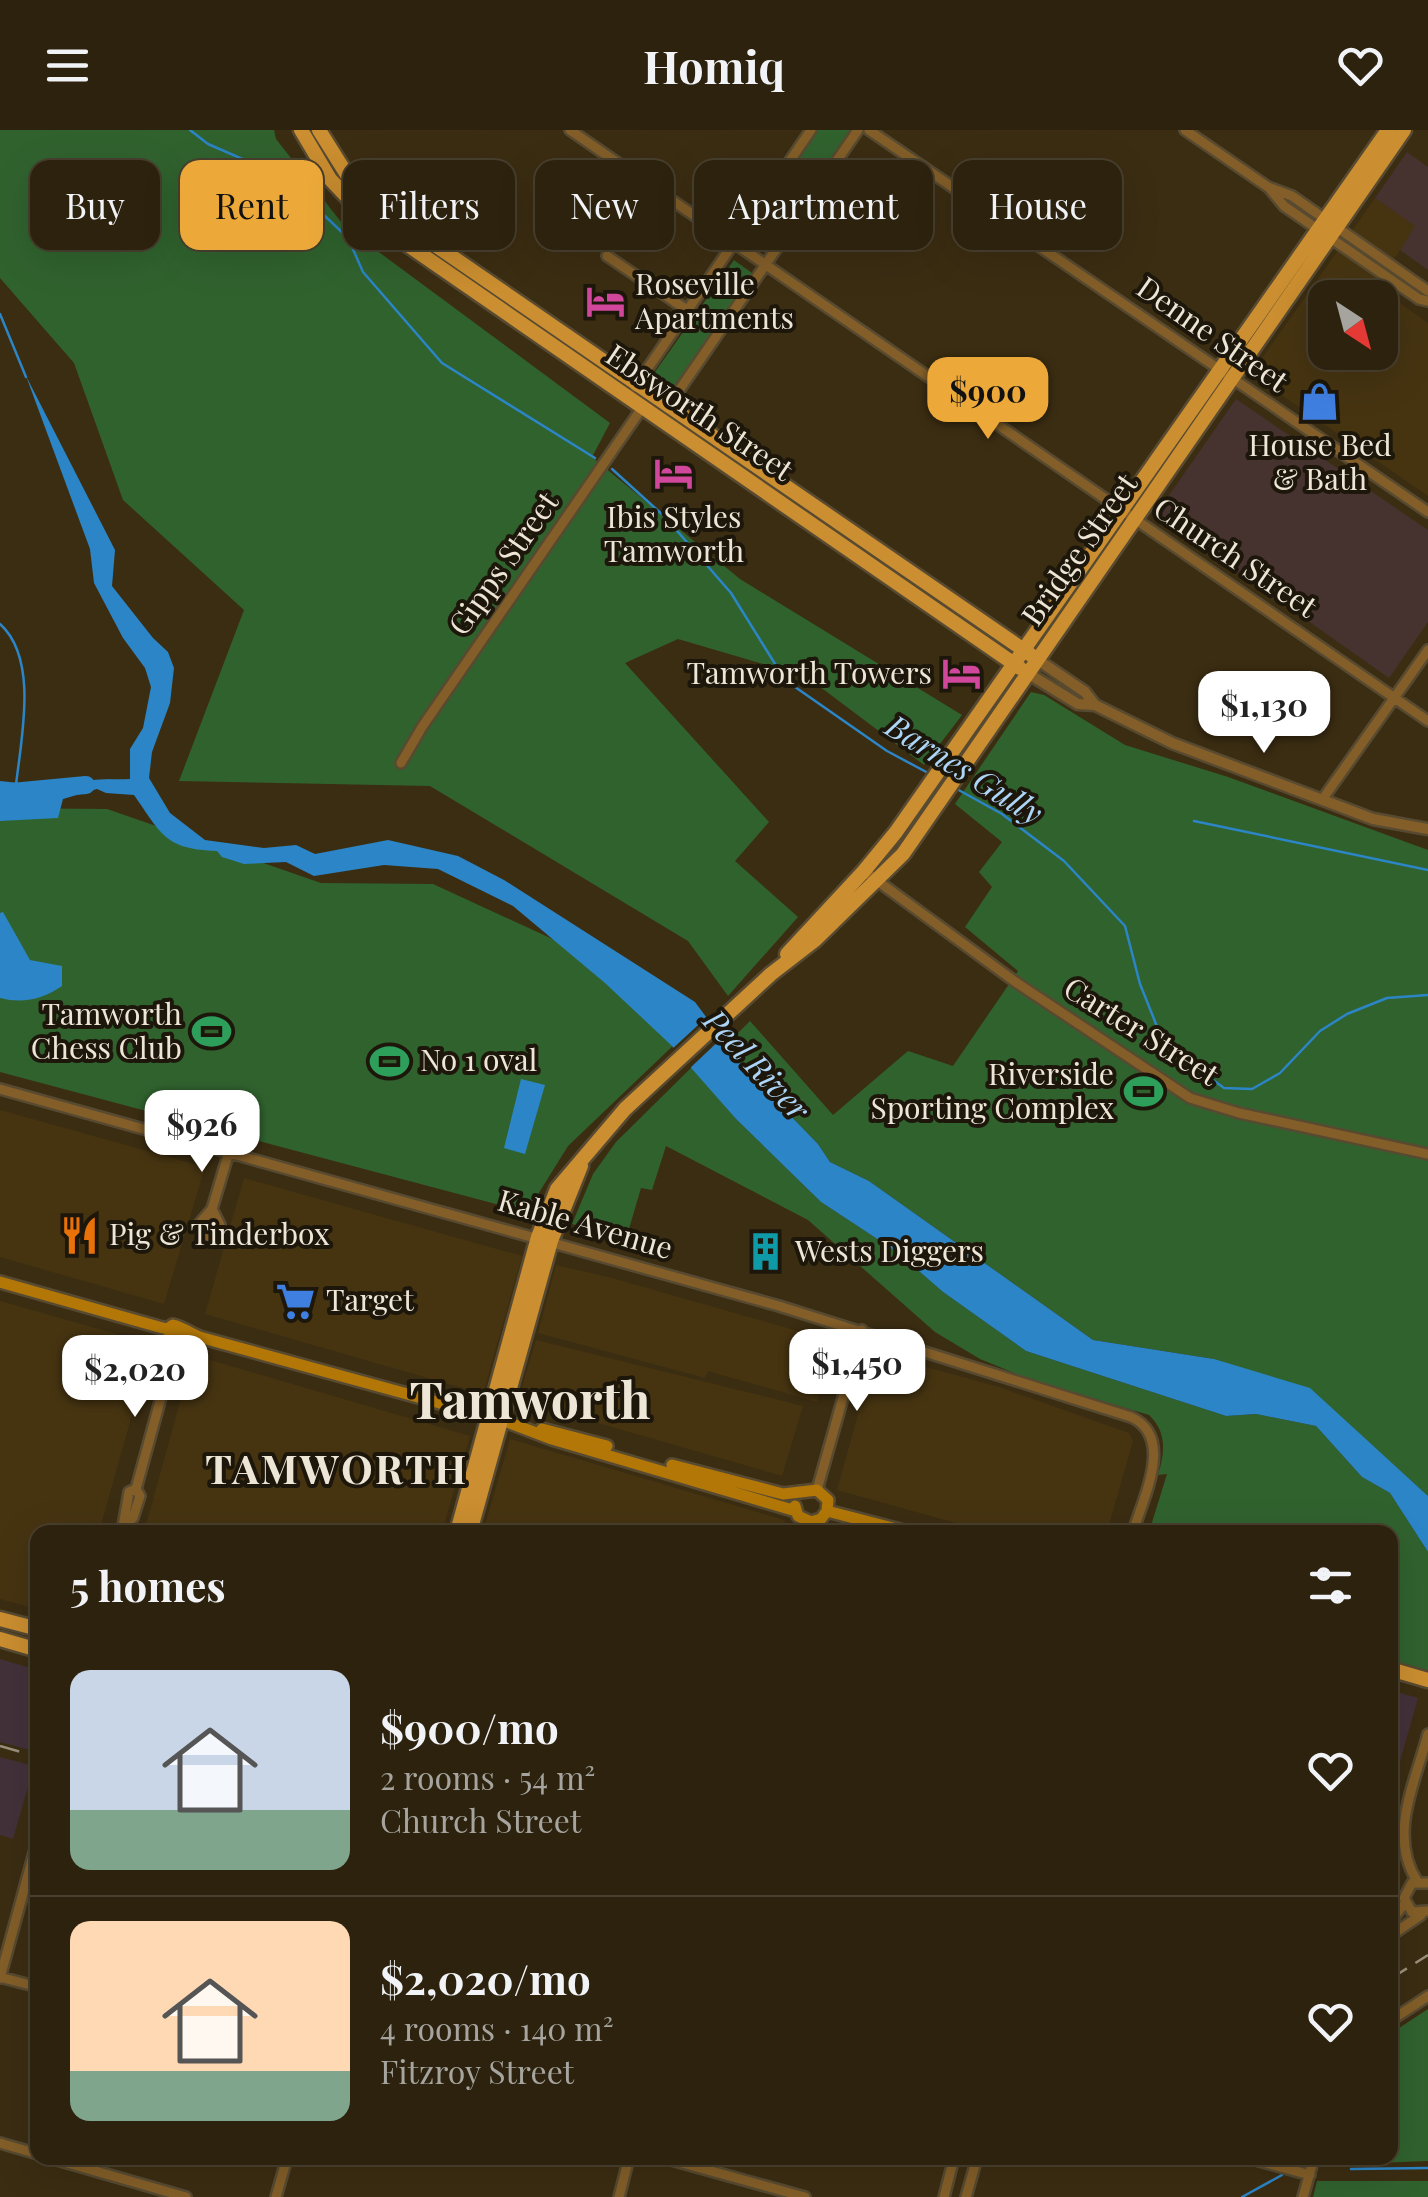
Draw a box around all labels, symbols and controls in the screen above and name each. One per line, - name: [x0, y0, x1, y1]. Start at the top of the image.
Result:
- text: Homiq: [643, 35, 785, 95]
- icon: menu: [40, 38, 95, 93]
- icon: heart: [1333, 38, 1388, 93]
- chip: Buy: [30, 160, 160, 250]
- chip: Rent: [180, 160, 323, 250]
- chip: Filters: [343, 160, 515, 250]
- chip: New: [535, 160, 674, 250]
- chip: Apartment: [694, 160, 933, 250]
- chip: House: [953, 160, 1122, 250]
- place label: Roseville Apartments: [634, 263, 794, 337]
- street label: Denne Street: [1130, 267, 1297, 400]
- north arrow: [1308, 280, 1398, 370]
- map controls: [1308, 280, 1398, 370]
- hotel icon: Roseville Apartments: [584, 281, 626, 323]
- street label: Ebsworth Street: [599, 334, 802, 489]
- pin: $900: [929, 357, 1047, 442]
- text: $900: [949, 368, 1027, 411]
- shop icon: House Bed & Bath: [1299, 381, 1341, 423]
- place label: House Bed & Bath: [1248, 424, 1392, 498]
- hotel icon: Ibis Styles Tamworth: [653, 453, 695, 495]
- street label: Bridge Street: [1011, 465, 1146, 633]
- street label: Gipps Street: [438, 483, 567, 642]
- street label: Church Street: [1147, 487, 1326, 626]
- place label: Ibis Styles Tamworth: [604, 496, 745, 570]
- place label: Tamworth Towers: [687, 652, 932, 692]
- hotel icon: Tamworth Towers: [941, 653, 983, 695]
- pin: $1,130: [1183, 671, 1345, 756]
- text: $1,130: [1220, 682, 1308, 725]
- water label: Barnes Gully: [877, 702, 1052, 833]
- street label: Carter Street: [1057, 967, 1227, 1094]
- place label: Tamworth Chess Club: [31, 993, 182, 1067]
- water label: Peel River: [694, 997, 821, 1129]
- sports icon: Tamworth Chess Club: [191, 1011, 233, 1053]
- place label: No 1 oval: [420, 1039, 537, 1079]
- sports icon: No 1 oval: [369, 1040, 411, 1082]
- place label: Riverside Sporting Complex: [870, 1053, 1114, 1127]
- sports icon: Riverside Sporting Complex: [1123, 1071, 1165, 1113]
- pin: $926: [143, 1090, 261, 1175]
- text: $926: [167, 1101, 237, 1144]
- street label: Kable Avenue: [493, 1179, 678, 1267]
- place label: Pig & Tinderbox: [109, 1213, 330, 1253]
- restaurant icon: Pig & Tinderbox: [58, 1214, 100, 1256]
- place label: Wests Diggers: [794, 1230, 984, 1270]
- building icon: Wests Diggers: [744, 1231, 786, 1273]
- place label: Target: [326, 1279, 414, 1319]
- supermarket icon: Target: [275, 1280, 317, 1322]
- pin: $1,450: [776, 1329, 938, 1414]
- pin: $2,020: [54, 1335, 216, 1420]
- text: $1,450: [811, 1340, 903, 1383]
- text: $2,020: [84, 1346, 186, 1389]
- district label: Tamworth: [410, 1365, 650, 1432]
- district label: TAMWORTH: [205, 1441, 469, 1494]
- text: 5 homes: [70, 1557, 226, 1613]
- icon: filters: [1303, 1558, 1358, 1613]
- text: $900/mo: [380, 1699, 559, 1755]
- icon: home: [150, 1710, 270, 1830]
- icon: heart: [1303, 1743, 1358, 1798]
- text: 2 rooms · 54 m²: [380, 1755, 595, 1798]
- text: Church Street: [380, 1798, 581, 1841]
- text: $2,020/mo: [380, 1950, 591, 2006]
- icon: home: [150, 1961, 270, 2081]
- icon: heart: [1303, 1994, 1358, 2049]
- text: 4 rooms · 140 m²: [380, 2006, 614, 2049]
- text: Fitzroy Street: [380, 2049, 574, 2092]

